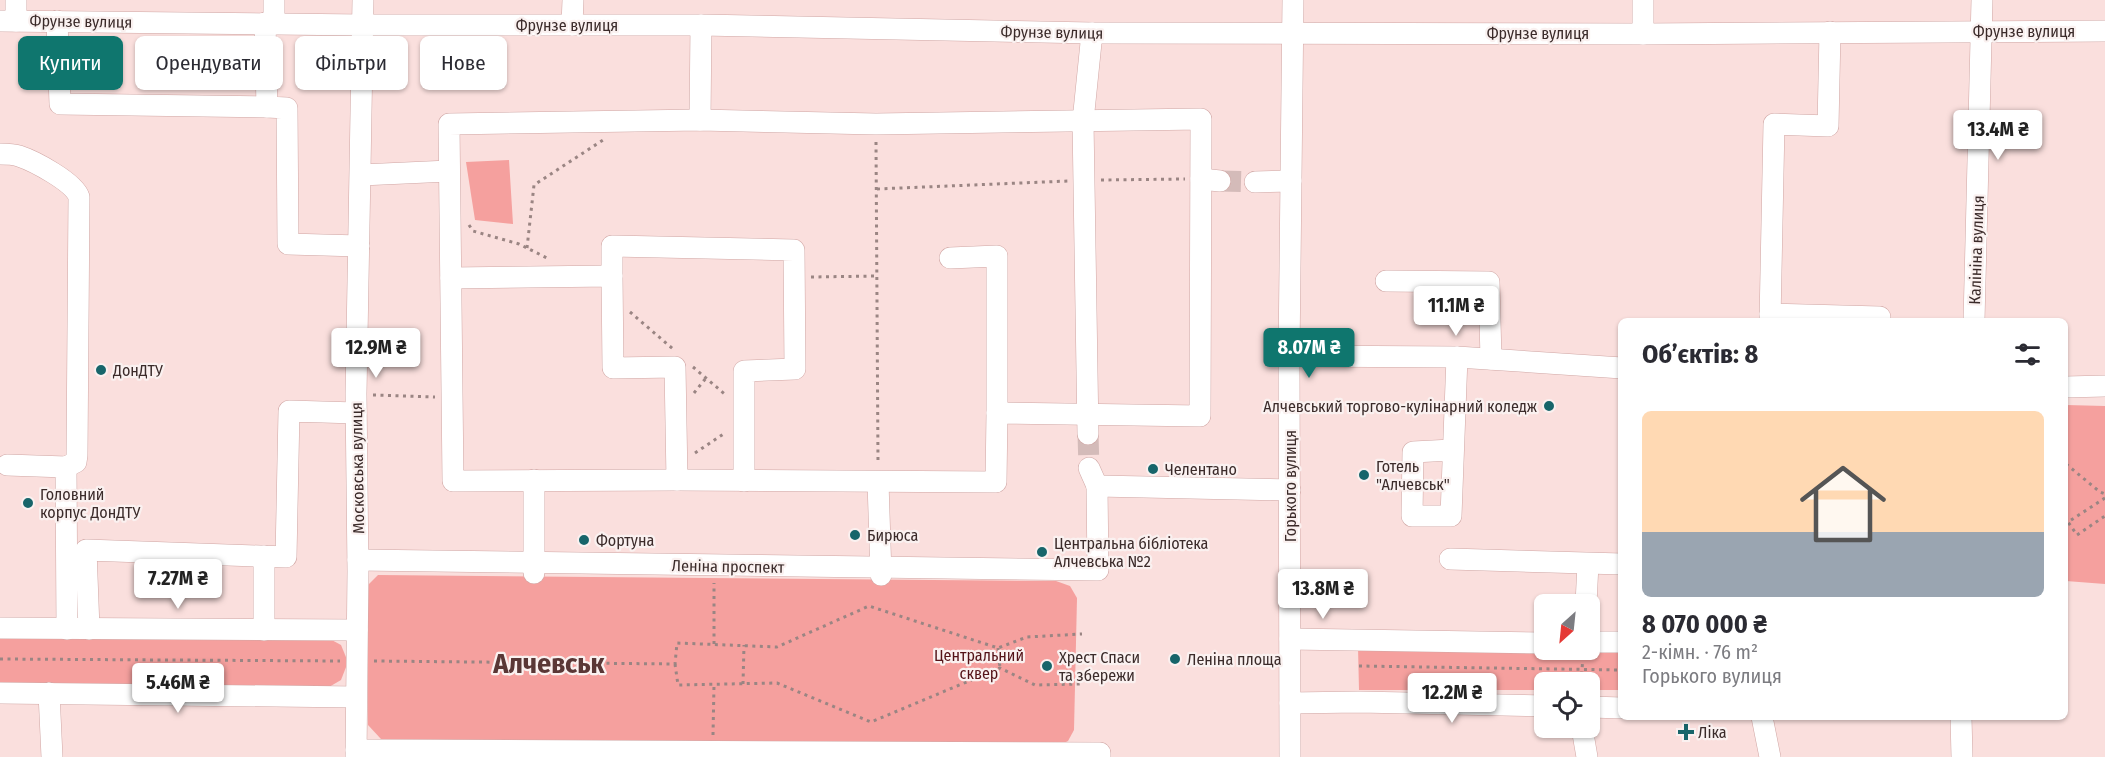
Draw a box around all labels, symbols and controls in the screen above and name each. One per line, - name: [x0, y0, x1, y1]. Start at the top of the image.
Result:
- street label: Фрунзе вулиця: [30, 11, 132, 32]
- street label: Фрунзе вулиця: [516, 16, 618, 35]
- street label: Фрунзе вулиця: [1001, 22, 1103, 43]
- street label: Фрунзе вулиця: [1973, 22, 2075, 41]
- street label: Фрунзе вулиця: [1487, 24, 1589, 43]
- chip: Купити: [18, 36, 123, 90]
- chip: Орендувати: [135, 36, 283, 90]
- chip: Фільтри: [295, 36, 408, 90]
- chip: Нове: [420, 36, 507, 90]
- pin: 13.4M ₴: [1943, 110, 2053, 161]
- text: 13.4M ₴: [1967, 117, 2029, 141]
- street label: Калініна вулиця: [1965, 195, 1988, 305]
- pin: 11.1M ₴: [1401, 286, 1511, 337]
- text: 11.1M ₴: [1428, 293, 1484, 317]
- pin: 12.9M ₴: [321, 328, 431, 379]
- pin: 8.07M ₴: [1254, 328, 1364, 379]
- text: 12.9M ₴: [345, 335, 407, 359]
- text: 8.07M ₴: [1277, 335, 1341, 359]
- icon: filters: [2011, 338, 2044, 371]
- text: Об’єктів: 8: [1642, 339, 1758, 370]
- place label: ДонДТУ: [112, 361, 163, 380]
- marker: ДонДТУ: [94, 363, 108, 377]
- place label: Алчевський торгово-кулінарний коледж: [1263, 397, 1538, 416]
- marker: Алчевський торгово-кулінарний коледж: [1542, 399, 1556, 413]
- street label: Московська вулиця: [347, 402, 368, 534]
- street label: Горького вулиця: [1281, 430, 1300, 542]
- icon: home: [1789, 450, 1897, 558]
- place label: Готель "Алчевськ": [1376, 457, 1450, 494]
- place label: Челентано: [1165, 460, 1237, 479]
- marker: Челентано: [1146, 462, 1160, 476]
- marker: Готель "Алчевськ": [1357, 468, 1371, 482]
- place label: Головний корпус ДонДТУ: [40, 485, 140, 522]
- marker: Головний корпус ДонДТУ: [21, 496, 35, 510]
- place label: Бирюса: [867, 526, 919, 545]
- marker: Бирюса: [848, 528, 862, 542]
- place label: Фортуна: [596, 531, 655, 550]
- marker: Фортуна: [577, 533, 591, 547]
- place label: Центральна бібліотека Алчевська №2: [1054, 534, 1209, 571]
- marker: Центральна бібліотека Алчевська №2: [1035, 545, 1049, 559]
- street label: Леніна проспект: [672, 556, 785, 577]
- pin: 7.27M ₴: [123, 559, 233, 610]
- text: 7.27M ₴: [148, 566, 208, 590]
- pin: 13.8M ₴: [1268, 569, 1378, 620]
- text: 13.8M ₴: [1292, 576, 1354, 600]
- north arrow: [1534, 594, 1600, 660]
- map controls: [1534, 594, 1600, 738]
- text: 8 070 000 ₴: [1642, 609, 1767, 640]
- text: 2-кімн. · 76 m²: [1642, 640, 1758, 664]
- park label: Центральний сквер: [934, 646, 1024, 683]
- district label: Алчевськ: [492, 647, 606, 680]
- place label: Хрест Спаси та збережи: [1059, 648, 1140, 685]
- place label: Леніна площа: [1187, 650, 1282, 669]
- marker: Леніна площа: [1168, 652, 1182, 666]
- marker: Хрест Спаси та збережи: [1040, 659, 1054, 673]
- pin: 5.46M ₴: [123, 663, 233, 714]
- text: Горького вулиця: [1642, 664, 1782, 688]
- text: 5.46M ₴: [146, 670, 210, 694]
- button: locate: [1534, 672, 1600, 738]
- pin: 12.2M ₴: [1397, 673, 1507, 724]
- text: 12.2M ₴: [1422, 680, 1482, 704]
- place label: Ліка: [1698, 723, 1727, 742]
- marker: Ліка: [1679, 725, 1693, 739]

